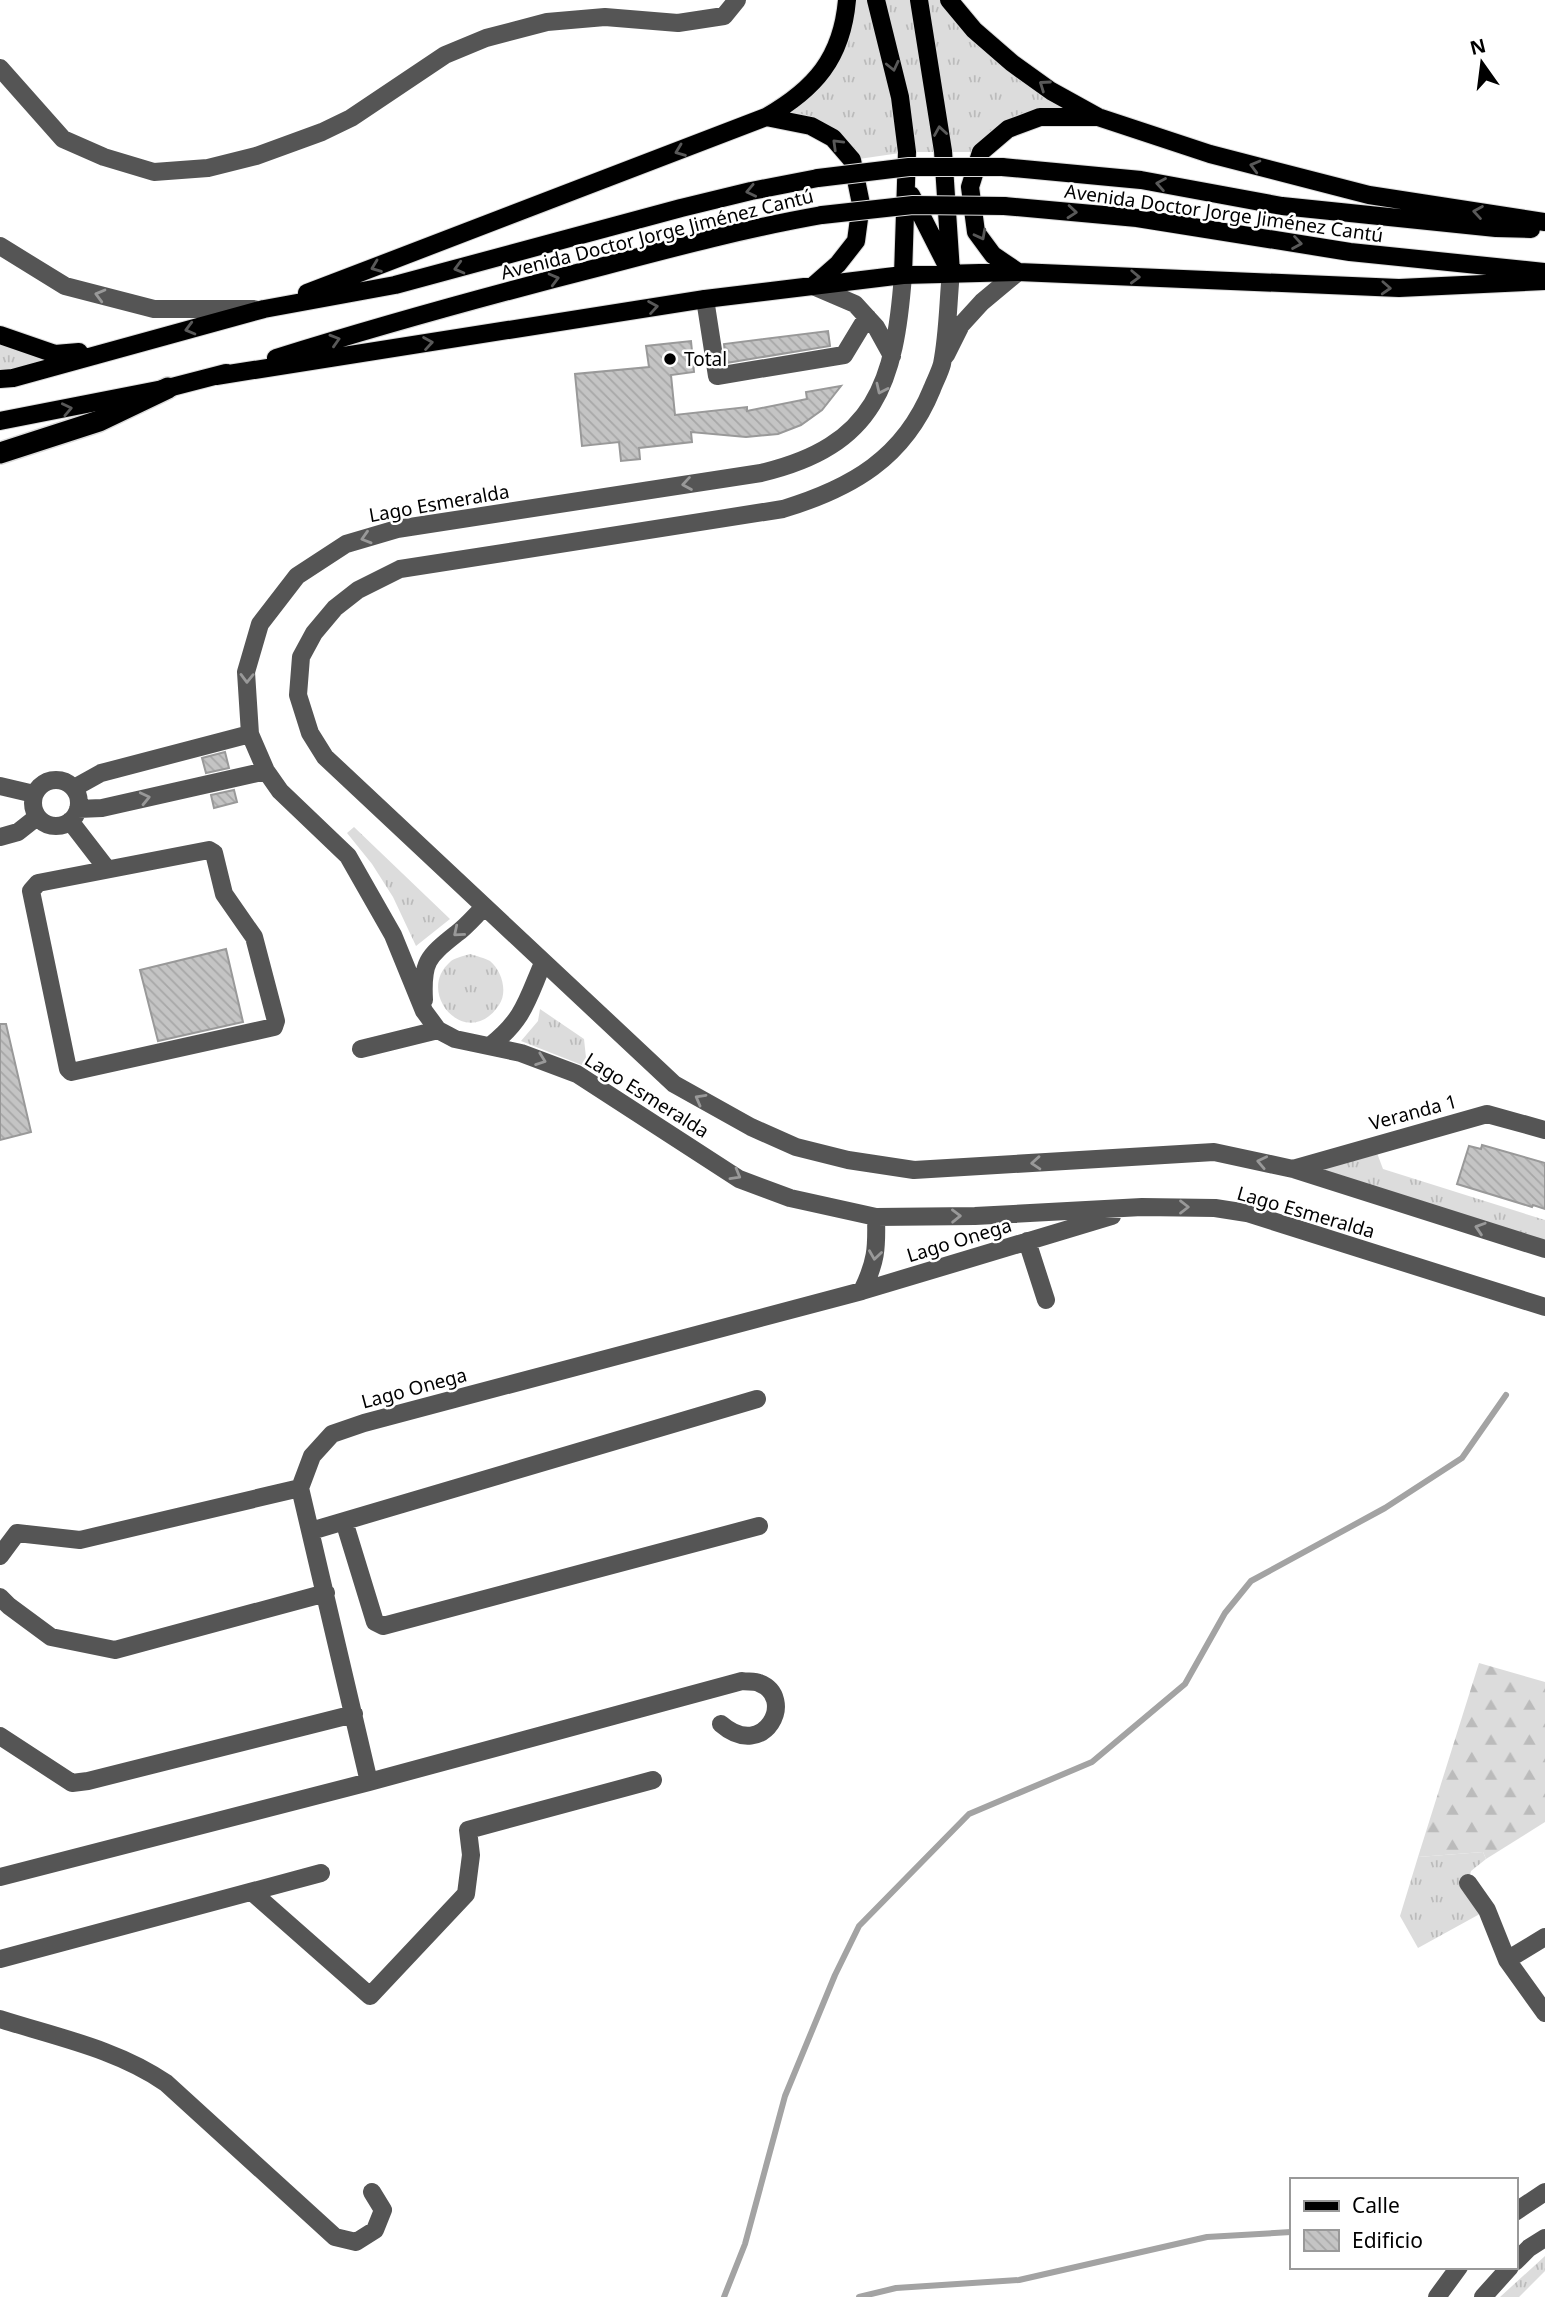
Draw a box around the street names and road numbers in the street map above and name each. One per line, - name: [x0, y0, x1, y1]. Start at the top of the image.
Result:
- street label: Avenida Doctor Jorge Jiménez Cantú: [1063, 178, 1385, 248]
- street label: Avenida Doctor Jorge Jiménez Cantú: [498, 183, 816, 285]
- street label: Lago Esmeralda: [367, 478, 511, 528]
- street label: Lago Esmeralda: [580, 1046, 714, 1144]
- street label: Veranda 1: [1366, 1088, 1460, 1136]
- street label: Lago Esmeralda: [1234, 1180, 1378, 1244]
- street label: Lago Onega: [903, 1212, 1015, 1268]
- street label: Lago Onega: [358, 1361, 470, 1415]

